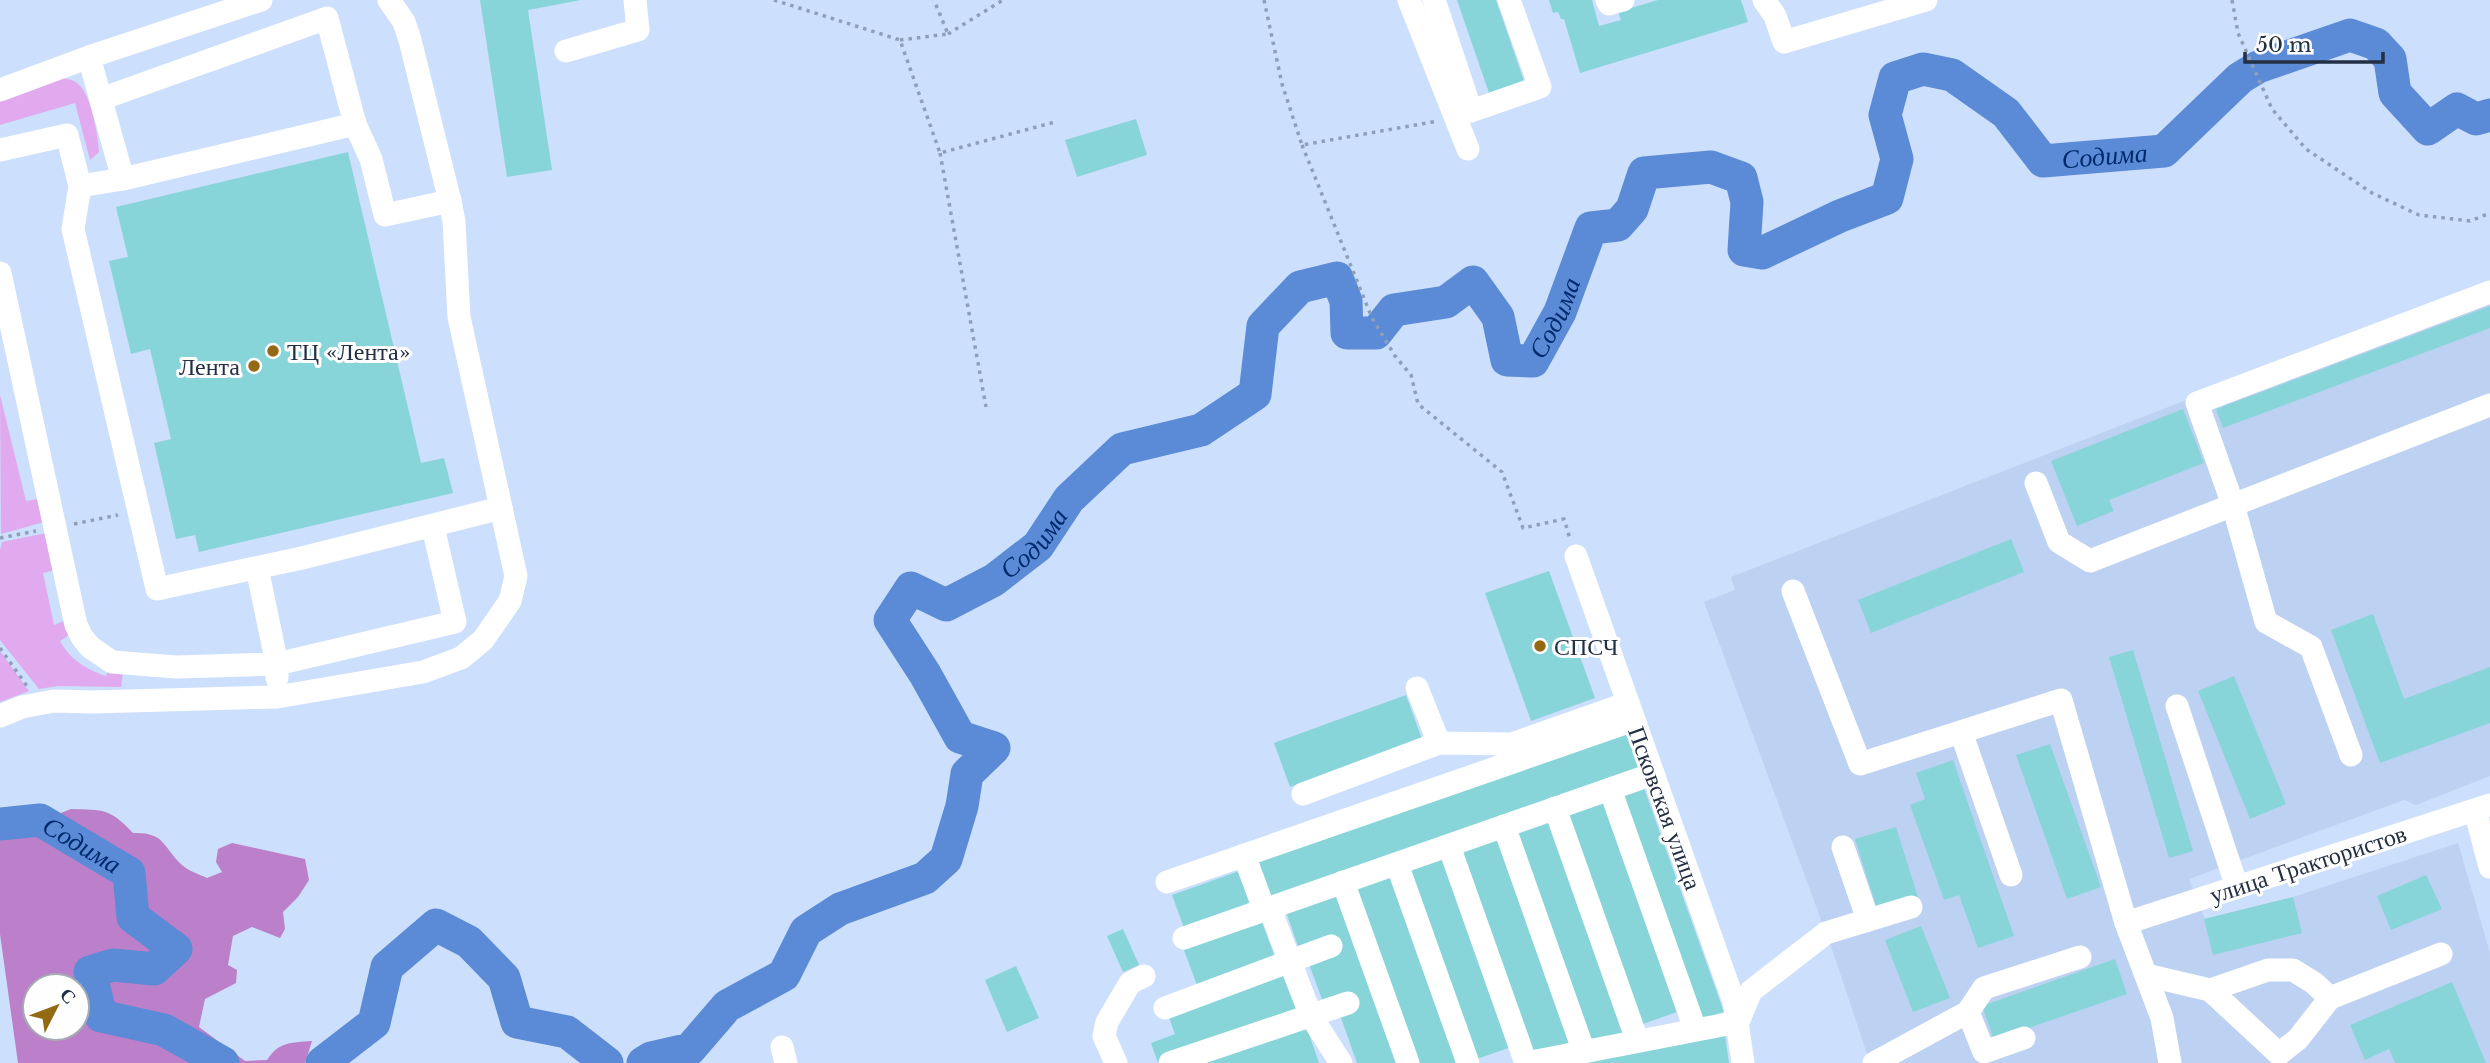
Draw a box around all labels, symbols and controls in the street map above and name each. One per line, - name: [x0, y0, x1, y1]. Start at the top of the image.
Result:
- scale bar: [2245, 21, 2383, 65]
- text: 50 m: [2256, 32, 2312, 58]
- water label: Содима: [2060, 136, 2149, 175]
- water label: Содима: [1522, 273, 1587, 364]
- place label: ТЦ «Лента»: [287, 337, 410, 366]
- marker: ТЦ «Лента»: [265, 343, 281, 359]
- place label: Лента: [179, 352, 240, 381]
- marker: Лента: [246, 358, 262, 374]
- water label: Содима: [994, 502, 1075, 585]
- place label: СПСЧ: [1554, 632, 1618, 661]
- marker: СПСЧ: [1532, 638, 1548, 654]
- street label: Псковская улица: [1622, 722, 1708, 894]
- water label: Содима: [37, 809, 127, 881]
- street label: улица Трактористов: [2206, 819, 2410, 909]
- north arrow: [21, 972, 91, 1042]
- text: С: [55, 983, 81, 1009]

